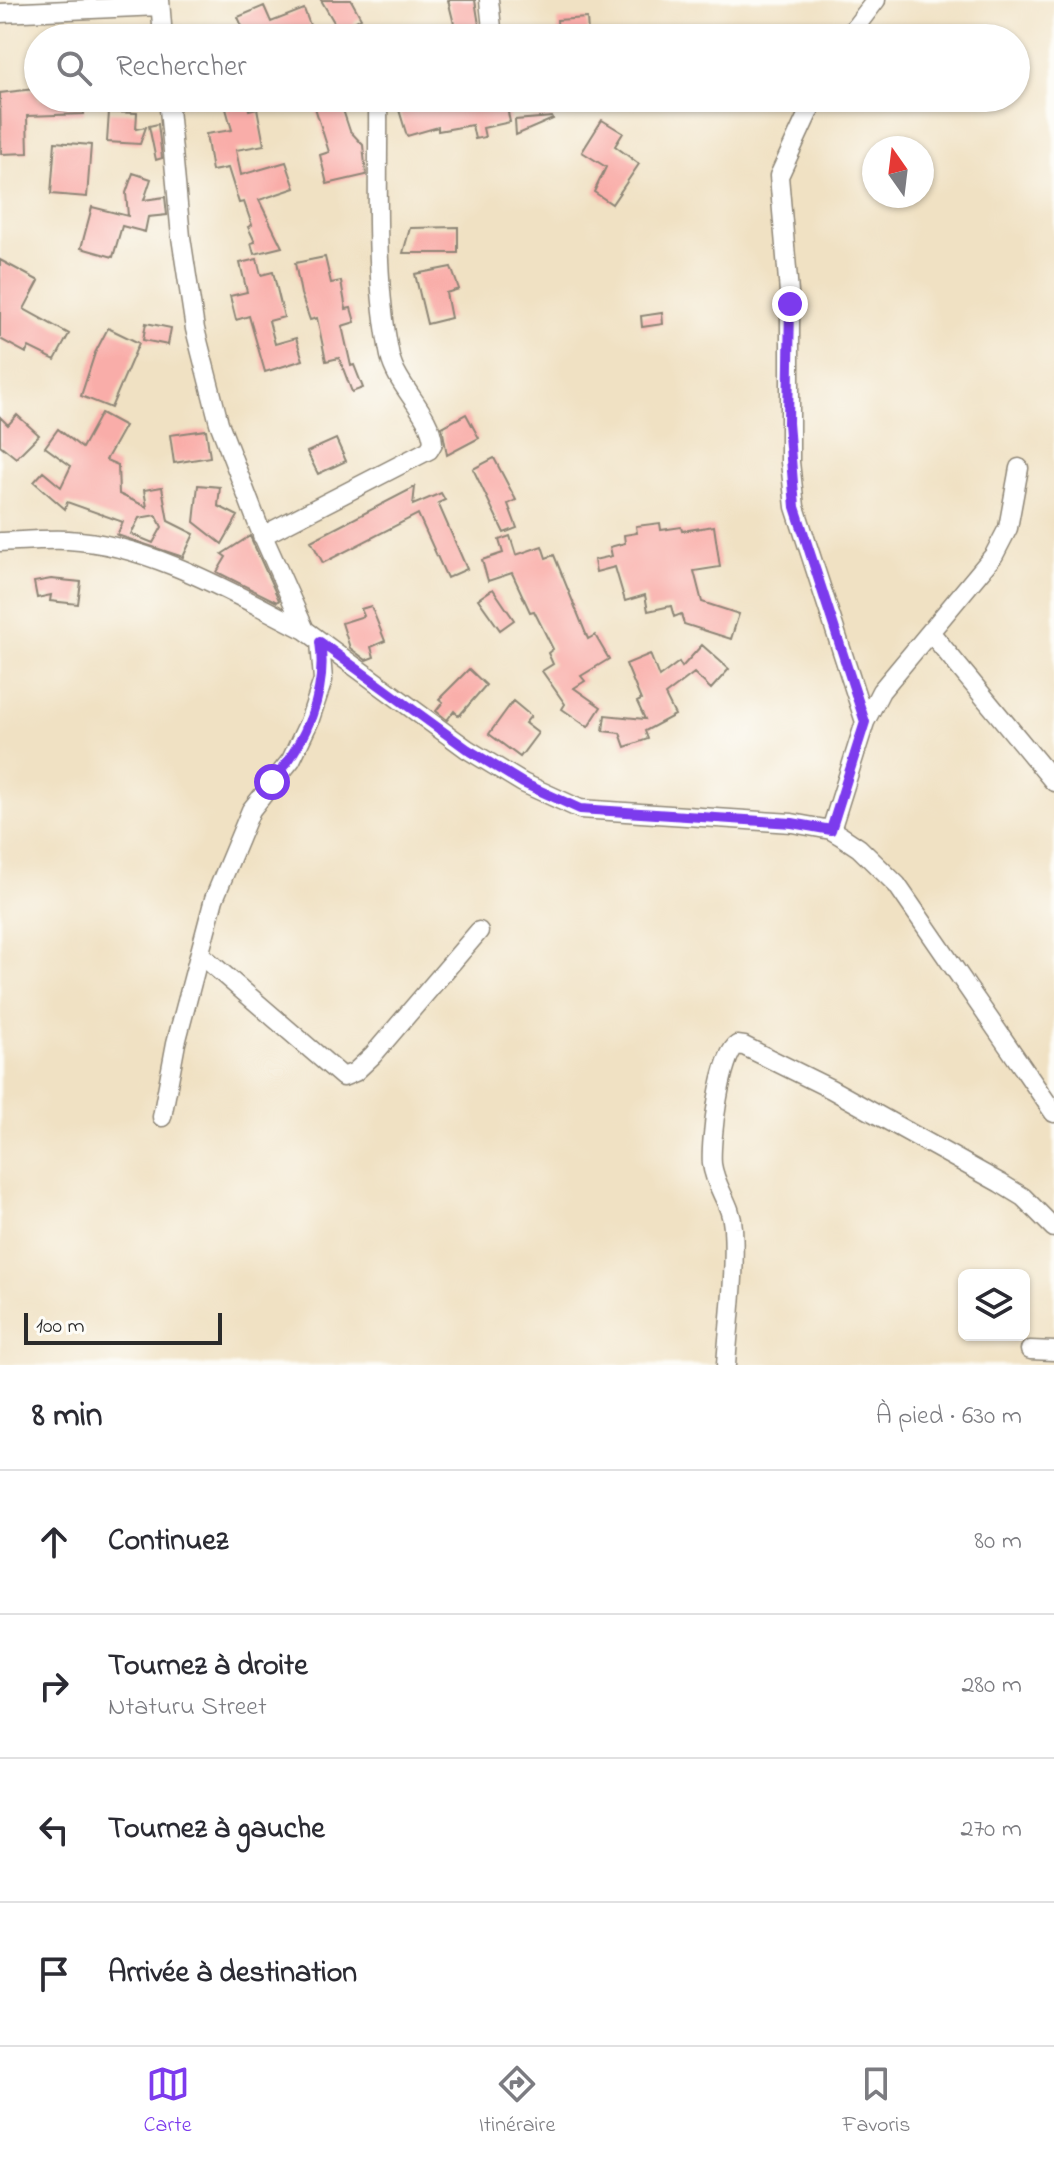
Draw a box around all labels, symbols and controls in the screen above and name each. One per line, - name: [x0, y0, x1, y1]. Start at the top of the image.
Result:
- search box: [24, 24, 1030, 112]
- icon: search: [52, 46, 96, 90]
- text: Rechercher: [116, 46, 247, 90]
- north arrow: [862, 136, 934, 208]
- route end: [772, 286, 808, 322]
- route start: [254, 764, 290, 800]
- map controls: [958, 1269, 1030, 1341]
- button: layers: [958, 1269, 1030, 1341]
- scale bar: [24, 1309, 222, 1345]
- text: 100 m: [36, 1311, 85, 1343]
- text: 8 min: [32, 1392, 103, 1442]
- text: À pied · 630 m: [876, 1398, 1022, 1436]
- icon: ahead: [32, 1520, 76, 1564]
- text: Continuez: [108, 1520, 228, 1564]
- text: 80 m: [974, 1523, 1022, 1561]
- text: Tournez à droite: [108, 1645, 308, 1689]
- icon: right: [32, 1664, 76, 1708]
- text: 280 m: [961, 1667, 1022, 1705]
- text: Ntaturu Street: [108, 1689, 267, 1727]
- icon: left: [32, 1808, 76, 1852]
- text: Tournez à gauche: [108, 1808, 325, 1852]
- text: 270 m: [960, 1811, 1022, 1849]
- icon: arrive: [32, 1952, 76, 1996]
- text: Arrivée à destination: [108, 1952, 357, 1996]
- tab: Carte: [144, 2062, 192, 2142]
- tab: Itinéraire: [479, 2062, 555, 2142]
- tab: Favoris: [842, 2062, 910, 2142]

